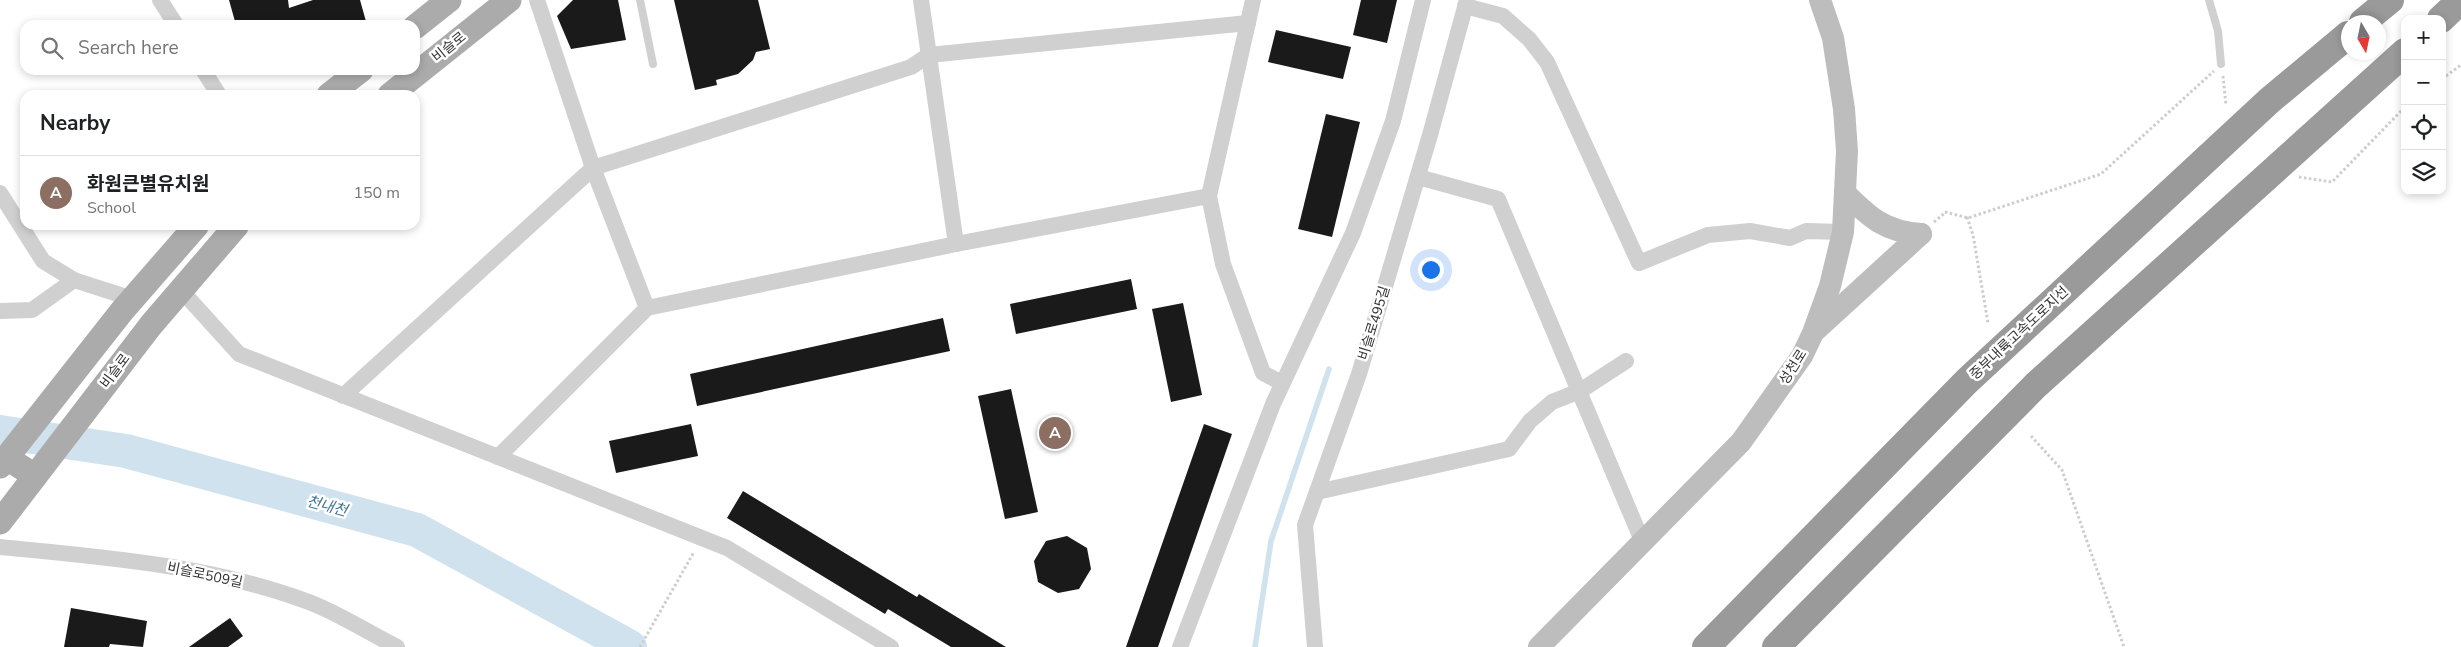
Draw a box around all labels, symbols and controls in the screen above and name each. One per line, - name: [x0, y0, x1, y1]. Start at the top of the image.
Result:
- north arrow: [2341, 15, 2386, 60]
- map controls: [2401, 15, 2446, 195]
- button: +: [2401, 15, 2446, 60]
- search box: [20, 20, 420, 75]
- street label: 비슬로: [428, 27, 470, 67]
- icon: search: [38, 34, 66, 62]
- text: Search here: [78, 35, 179, 61]
- button: −: [2401, 60, 2446, 105]
- button: locate: [2401, 105, 2446, 150]
- text: Nearby: [40, 109, 110, 137]
- button: layers: [2401, 150, 2446, 195]
- text: 화원큰별유치원: [87, 171, 209, 197]
- text: A: [50, 182, 62, 204]
- text: 150 m: [353, 182, 400, 204]
- text: School: [87, 197, 136, 219]
- your location: [1418, 257, 1444, 283]
- street label: 중부내륙고속도로지선: [1965, 282, 2073, 384]
- street label: 비슬로495길: [1354, 284, 1394, 362]
- street label: 성천로: [1775, 345, 1811, 388]
- street label: 비슬로: [96, 350, 134, 392]
- pin: A: [1039, 414, 1071, 452]
- water label: 천내천: [304, 491, 352, 522]
- street label: 비슬로509길: [165, 558, 245, 592]

